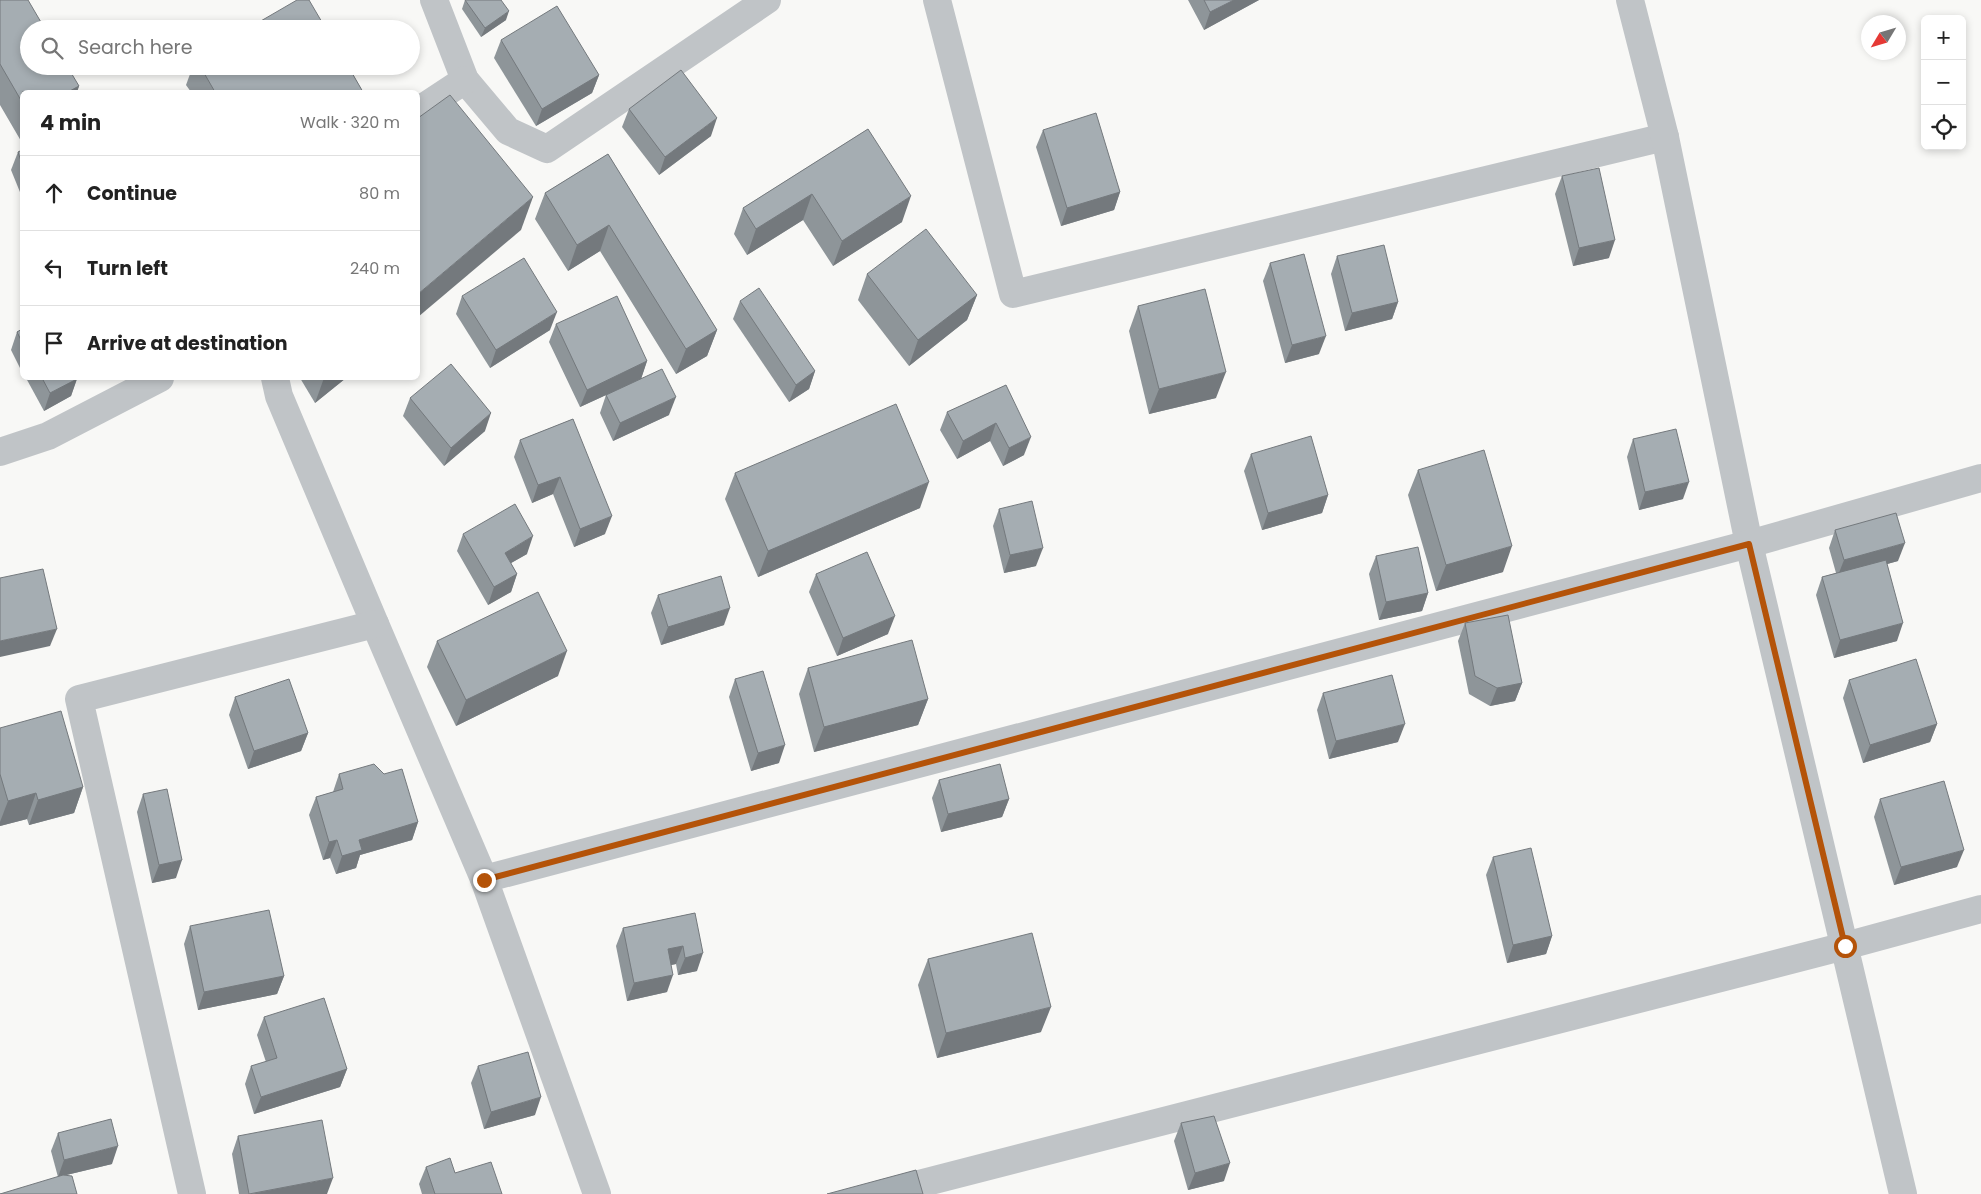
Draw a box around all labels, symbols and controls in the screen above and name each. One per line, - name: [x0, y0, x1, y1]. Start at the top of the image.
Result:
- north arrow: [1861, 15, 1906, 60]
- map controls: [1921, 15, 1966, 150]
- button: +: [1921, 15, 1966, 60]
- search box: [20, 20, 420, 75]
- icon: search: [38, 34, 66, 62]
- text: Search here: [78, 34, 192, 61]
- button: −: [1921, 60, 1966, 105]
- button: locate: [1921, 105, 1966, 150]
- text: 4 min: [40, 108, 101, 137]
- text: Walk · 320 m: [300, 111, 400, 134]
- icon: ahead: [40, 179, 68, 207]
- text: Continue: [87, 180, 177, 207]
- text: 80 m: [359, 182, 400, 205]
- icon: left: [40, 254, 68, 282]
- text: Turn left: [87, 255, 168, 282]
- text: 240 m: [350, 257, 400, 280]
- icon: arrive: [40, 329, 68, 357]
- text: Arrive at destination: [87, 330, 288, 357]
- route end: [473, 869, 496, 892]
- route start: [1834, 935, 1857, 958]

